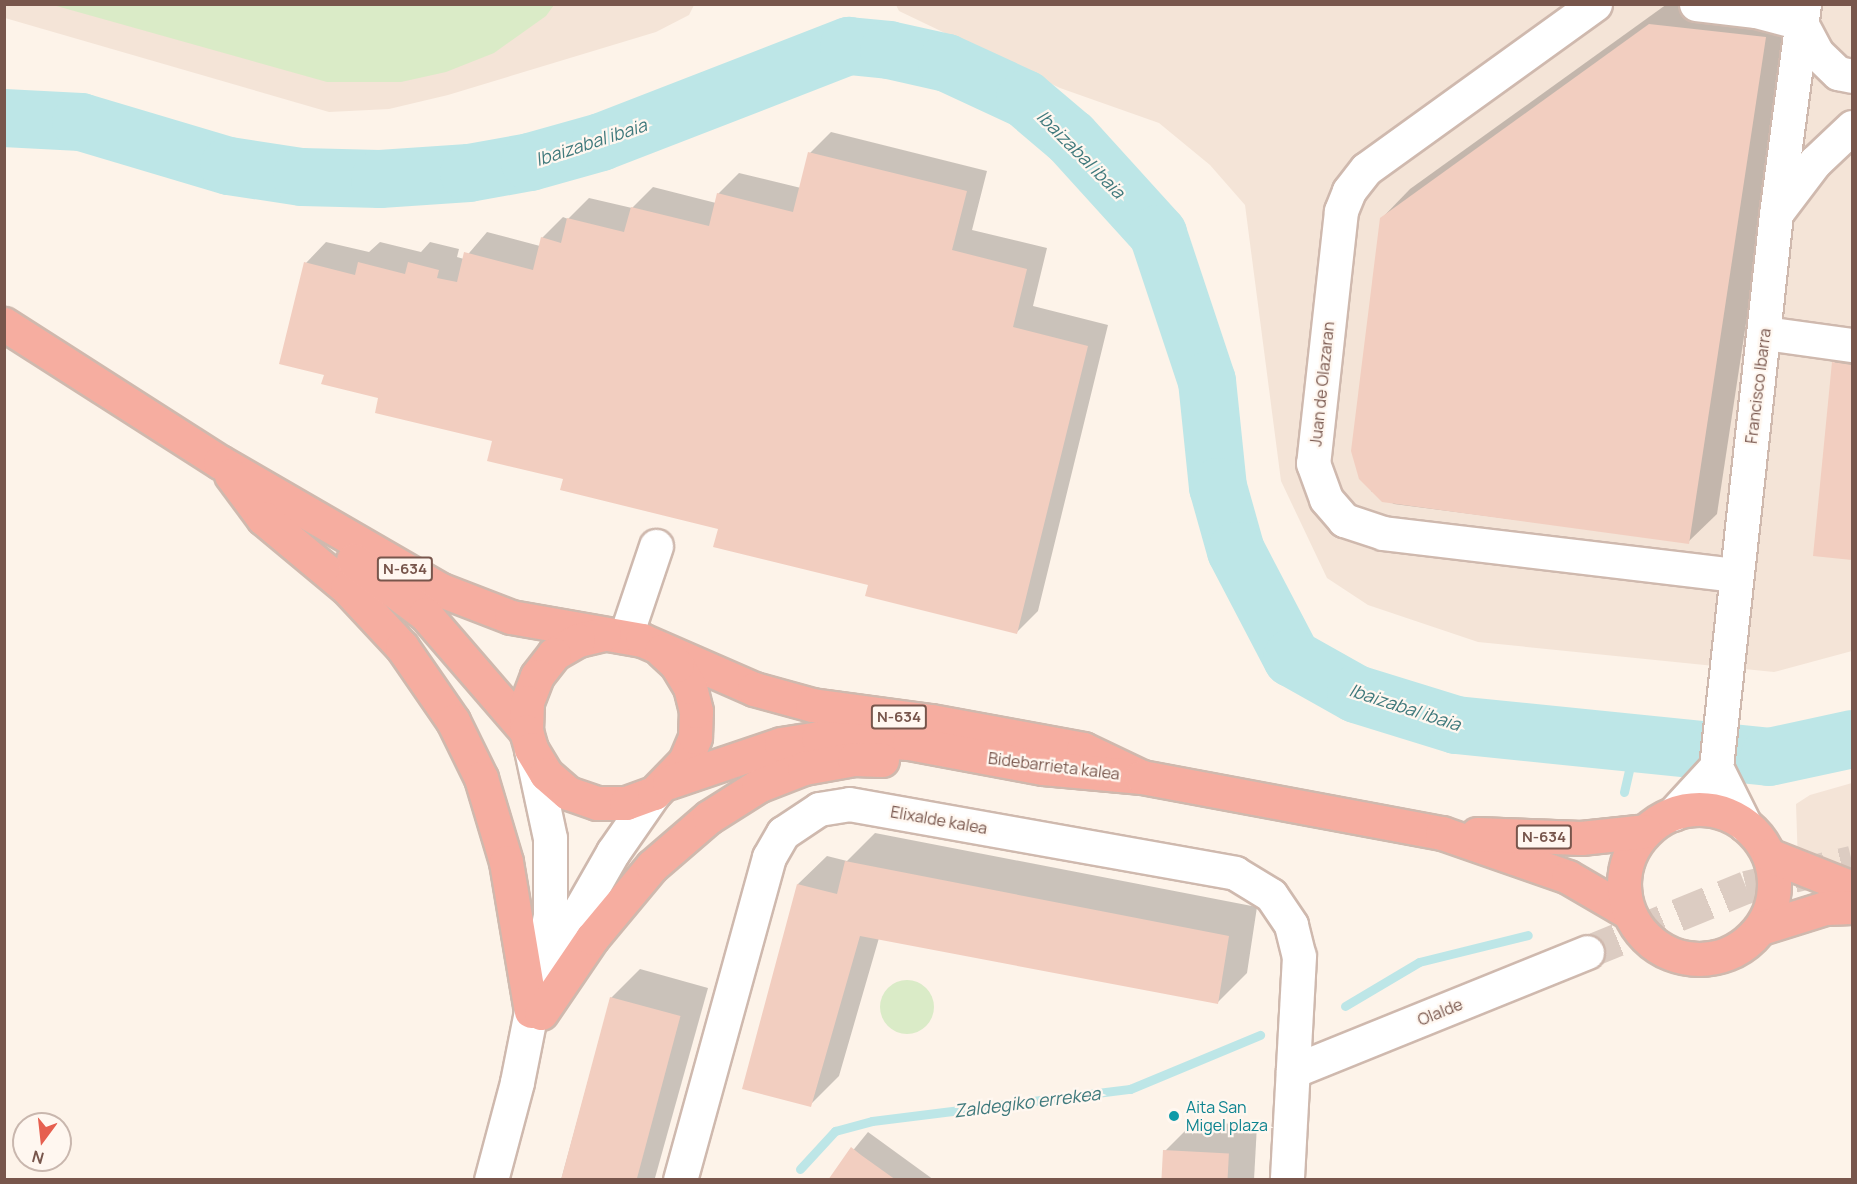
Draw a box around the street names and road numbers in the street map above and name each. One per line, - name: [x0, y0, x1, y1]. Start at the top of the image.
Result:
- street label: Juan de Olazaran: [1306, 321, 1338, 447]
- street label: Francisco Ibarra: [1741, 327, 1775, 445]
- road number: N-634: [376, 557, 434, 581]
- road number: N-634: [870, 705, 928, 729]
- street label: Bidebarrieta kalea: [987, 748, 1121, 784]
- street label: Elixalde kalea: [889, 802, 989, 838]
- road number: N-634: [1516, 825, 1572, 849]
- street label: Olalde: [1415, 994, 1465, 1030]

